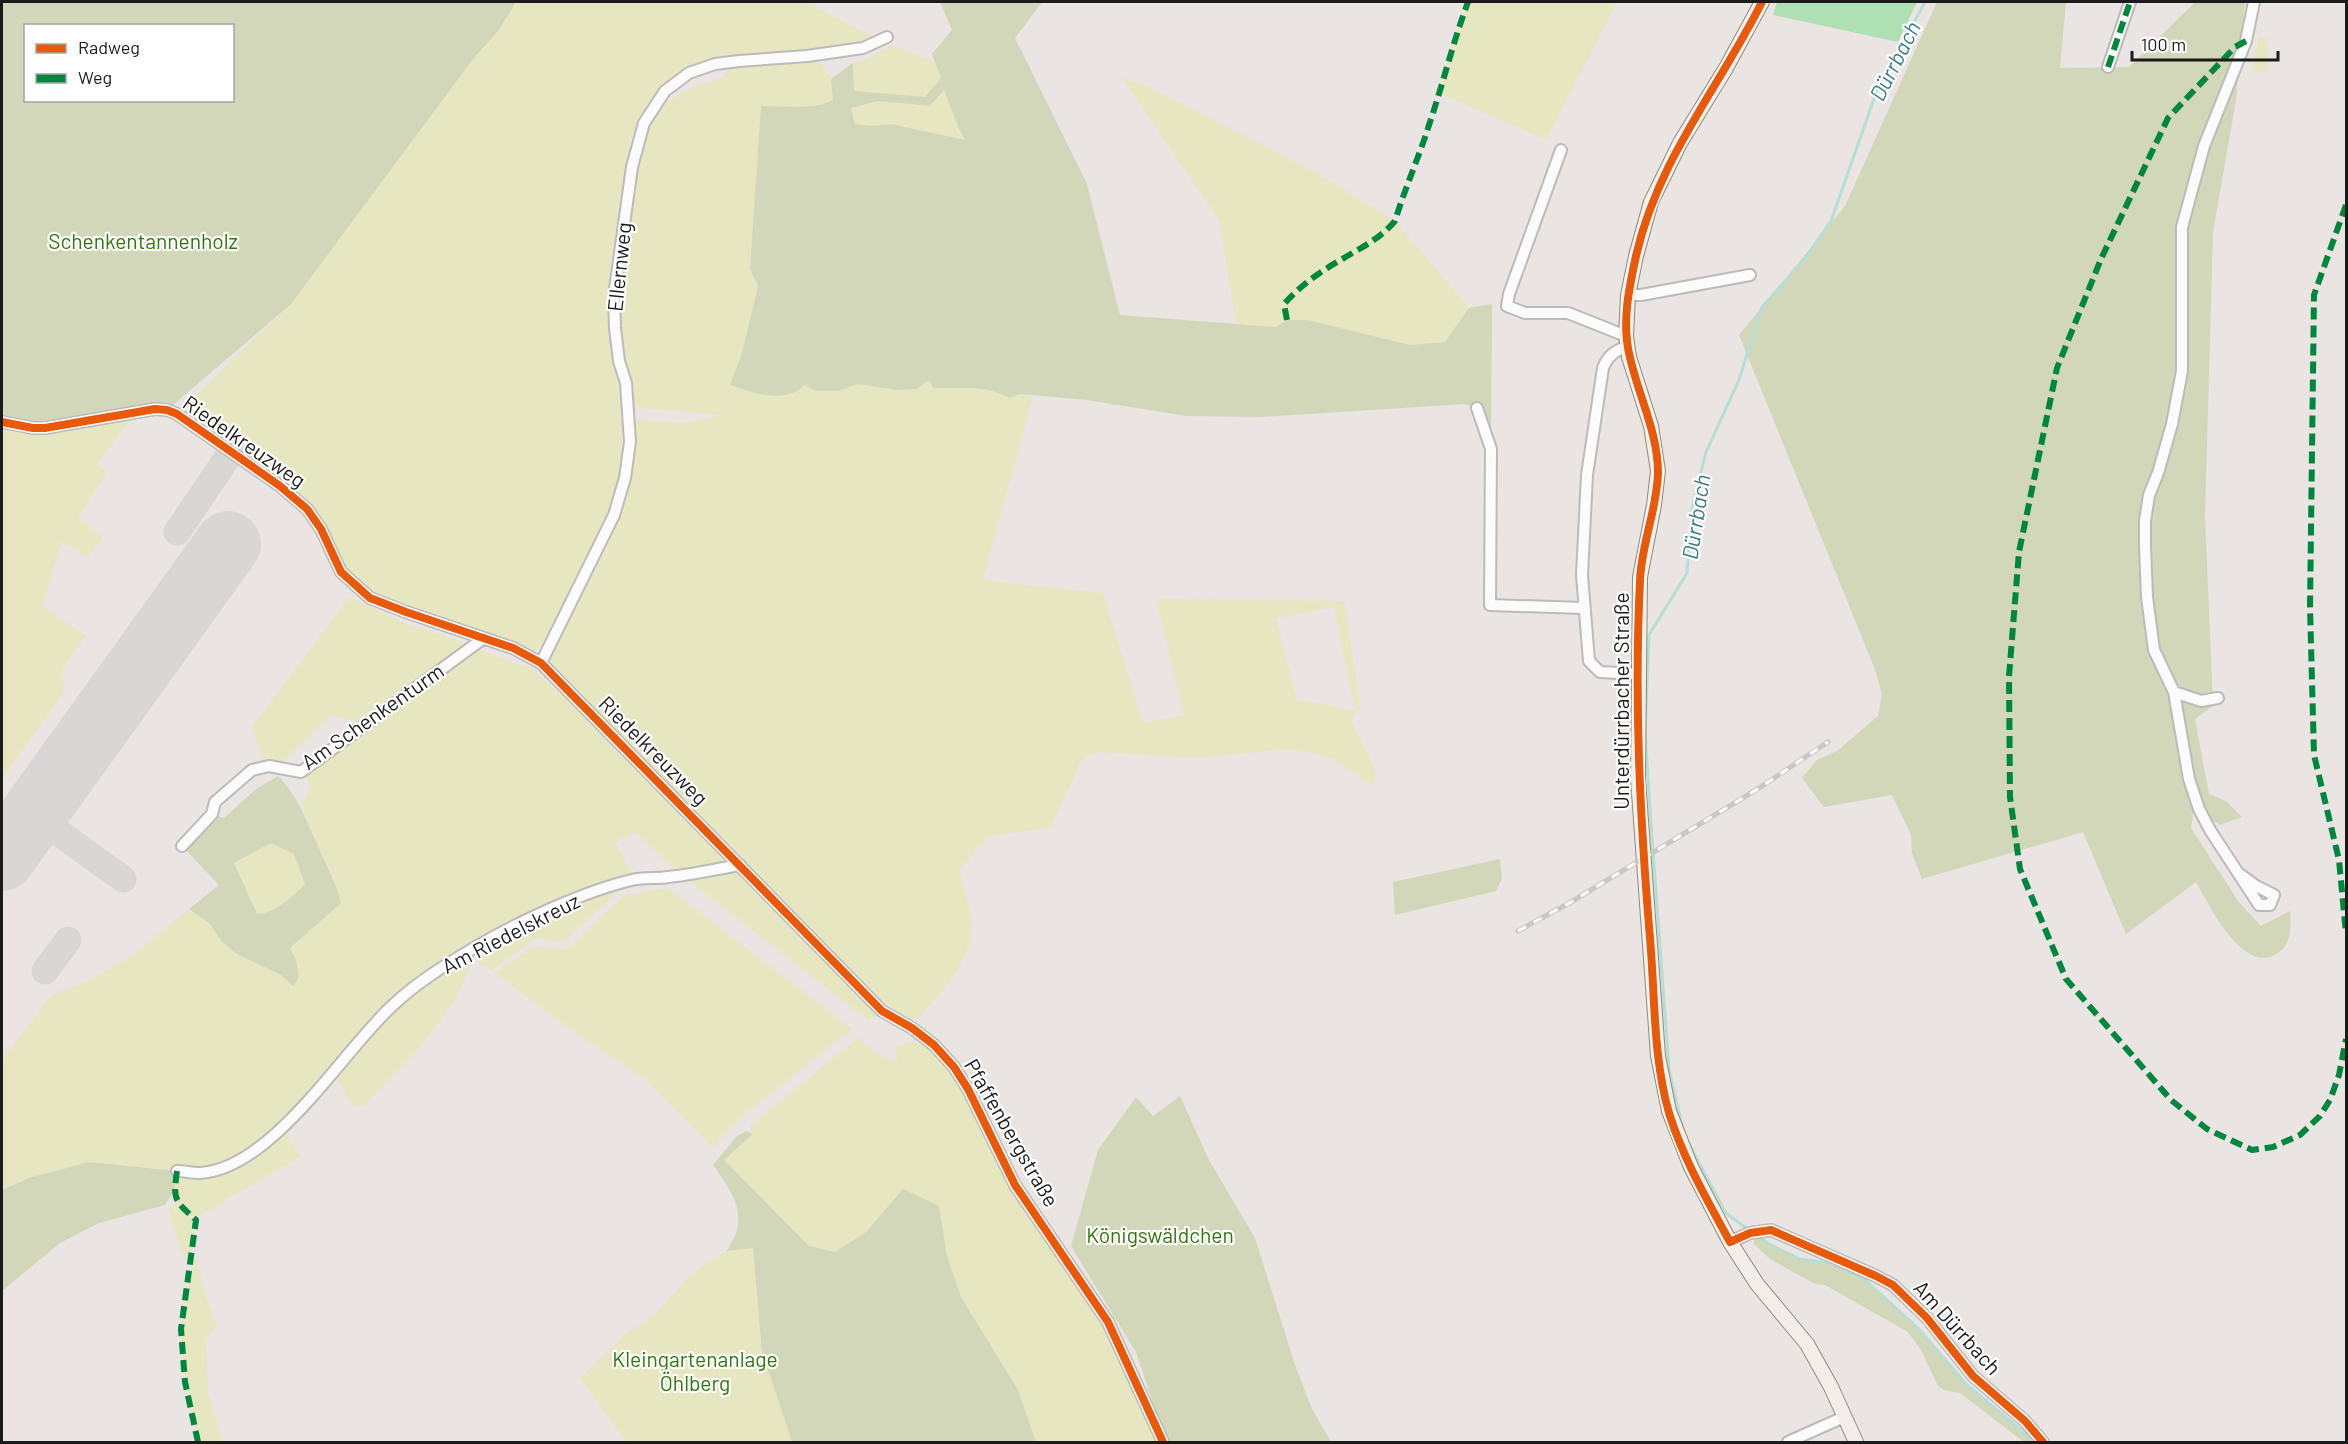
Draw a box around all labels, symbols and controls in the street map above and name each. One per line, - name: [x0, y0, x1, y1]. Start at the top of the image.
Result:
- water label: Dürrbach: [1863, 16, 1925, 105]
- legend: [24, 24, 234, 102]
- scale bar: [2132, 24, 2278, 62]
- text: 100 m: [2141, 33, 2186, 55]
- text: Radweg: [78, 36, 140, 58]
- text: Weg: [78, 66, 112, 88]
- street label: Ellernweg: [601, 221, 636, 313]
- park label: Schenkentannenholz: [48, 228, 238, 253]
- street label: Riedelkreuzweg: [179, 389, 311, 492]
- water label: Dürrbach: [1675, 472, 1715, 561]
- street label: Unterdürrbacher Straße: [1608, 592, 1633, 810]
- street label: Am Schenkenturm: [296, 657, 448, 774]
- street label: Riedelkreuzweg: [594, 690, 714, 810]
- street label: Am Riedelskreuz: [437, 887, 583, 978]
- street label: Pfaffenbergstraße: [960, 1054, 1065, 1211]
- park label: Königswäldchen: [1086, 1222, 1234, 1247]
- street label: Am Dürrbach: [1909, 1275, 2007, 1379]
- park label: Kleingartenanlage Öhlberg: [612, 1346, 778, 1395]

